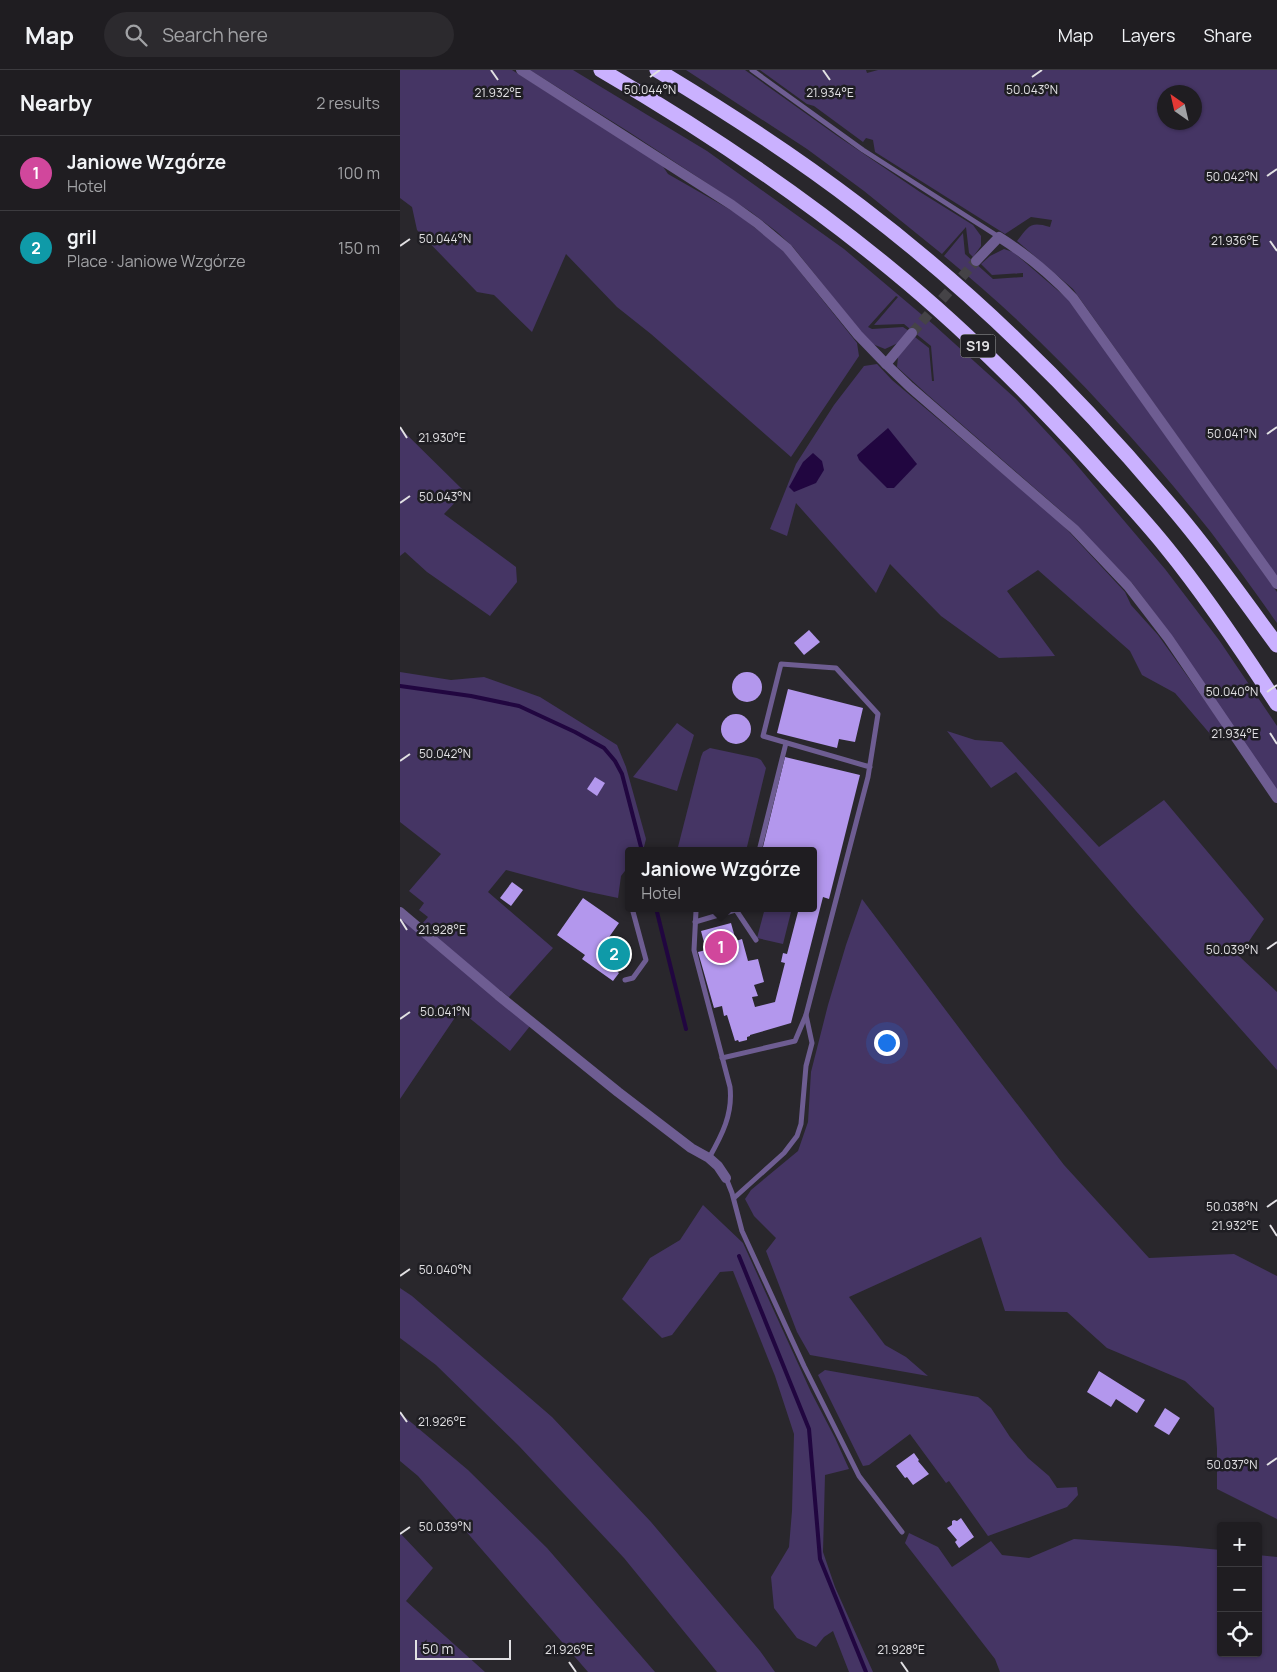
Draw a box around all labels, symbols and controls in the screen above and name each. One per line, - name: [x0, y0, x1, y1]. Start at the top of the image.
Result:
- search box: [104, 12, 454, 57]
- text: Map: [25, 18, 74, 51]
- icon: search: [122, 21, 150, 49]
- text: Search here: [162, 22, 268, 48]
- text: Map: [1058, 23, 1093, 47]
- text: Layers: [1121, 23, 1175, 47]
- text: Share: [1203, 23, 1252, 47]
- text: 50.044°N: [624, 81, 676, 98]
- text: 50.043°N: [1006, 81, 1058, 98]
- text: 21.932°E: [474, 84, 522, 101]
- text: 21.934°E: [806, 84, 854, 101]
- north arrow: [1157, 85, 1202, 130]
- text: Nearby: [20, 89, 92, 117]
- text: 2 results: [316, 92, 380, 114]
- text: Janiowe Wzgórze: [67, 149, 226, 175]
- text: 1: [32, 162, 40, 184]
- text: 100 m: [337, 162, 380, 184]
- text: 50.042°N: [1206, 168, 1258, 185]
- text: Hotel: [67, 175, 107, 197]
- text: gril: [67, 224, 97, 250]
- text: 50.044°N: [419, 230, 471, 247]
- text: 21.936°E: [1211, 232, 1259, 249]
- text: 2: [31, 237, 41, 259]
- text: 150 m: [338, 237, 380, 259]
- text: Place · Janiowe Wzgórze: [67, 250, 246, 272]
- road number: S19: [960, 334, 996, 358]
- text: 50.041°N: [1207, 425, 1257, 442]
- text: 21.930°E: [418, 429, 466, 446]
- text: 50.043°N: [419, 488, 471, 505]
- text: 50.040°N: [1206, 683, 1258, 700]
- text: 21.934°E: [1211, 725, 1259, 742]
- text: 50.042°N: [419, 745, 471, 762]
- popup: [625, 847, 817, 912]
- text: Janiowe Wzgórze: [641, 856, 801, 882]
- text: Hotel: [641, 882, 681, 904]
- text: 21.928°E: [418, 921, 466, 938]
- pin: 1: [705, 928, 737, 966]
- pin: 2: [598, 935, 630, 973]
- text: 50.039°N: [1206, 941, 1258, 958]
- text: 50.041°N: [420, 1003, 470, 1020]
- your location: [874, 1030, 900, 1056]
- text: 50.038°N: [1206, 1198, 1258, 1215]
- text: 21.932°E: [1211, 1217, 1259, 1234]
- text: 50.040°N: [419, 1261, 471, 1278]
- text: 21.926°E: [418, 1413, 466, 1430]
- text: 50.037°N: [1207, 1456, 1257, 1473]
- text: 50.039°N: [419, 1518, 471, 1535]
- map controls: [1217, 1522, 1262, 1657]
- button: +: [1217, 1522, 1262, 1567]
- button: −: [1217, 1567, 1262, 1612]
- button: locate: [1217, 1612, 1262, 1657]
- scale bar: [415, 1637, 511, 1660]
- text: 50 m: [422, 1639, 453, 1658]
- text: 21.926°E: [545, 1641, 593, 1658]
- text: 21.928°E: [877, 1641, 925, 1658]

